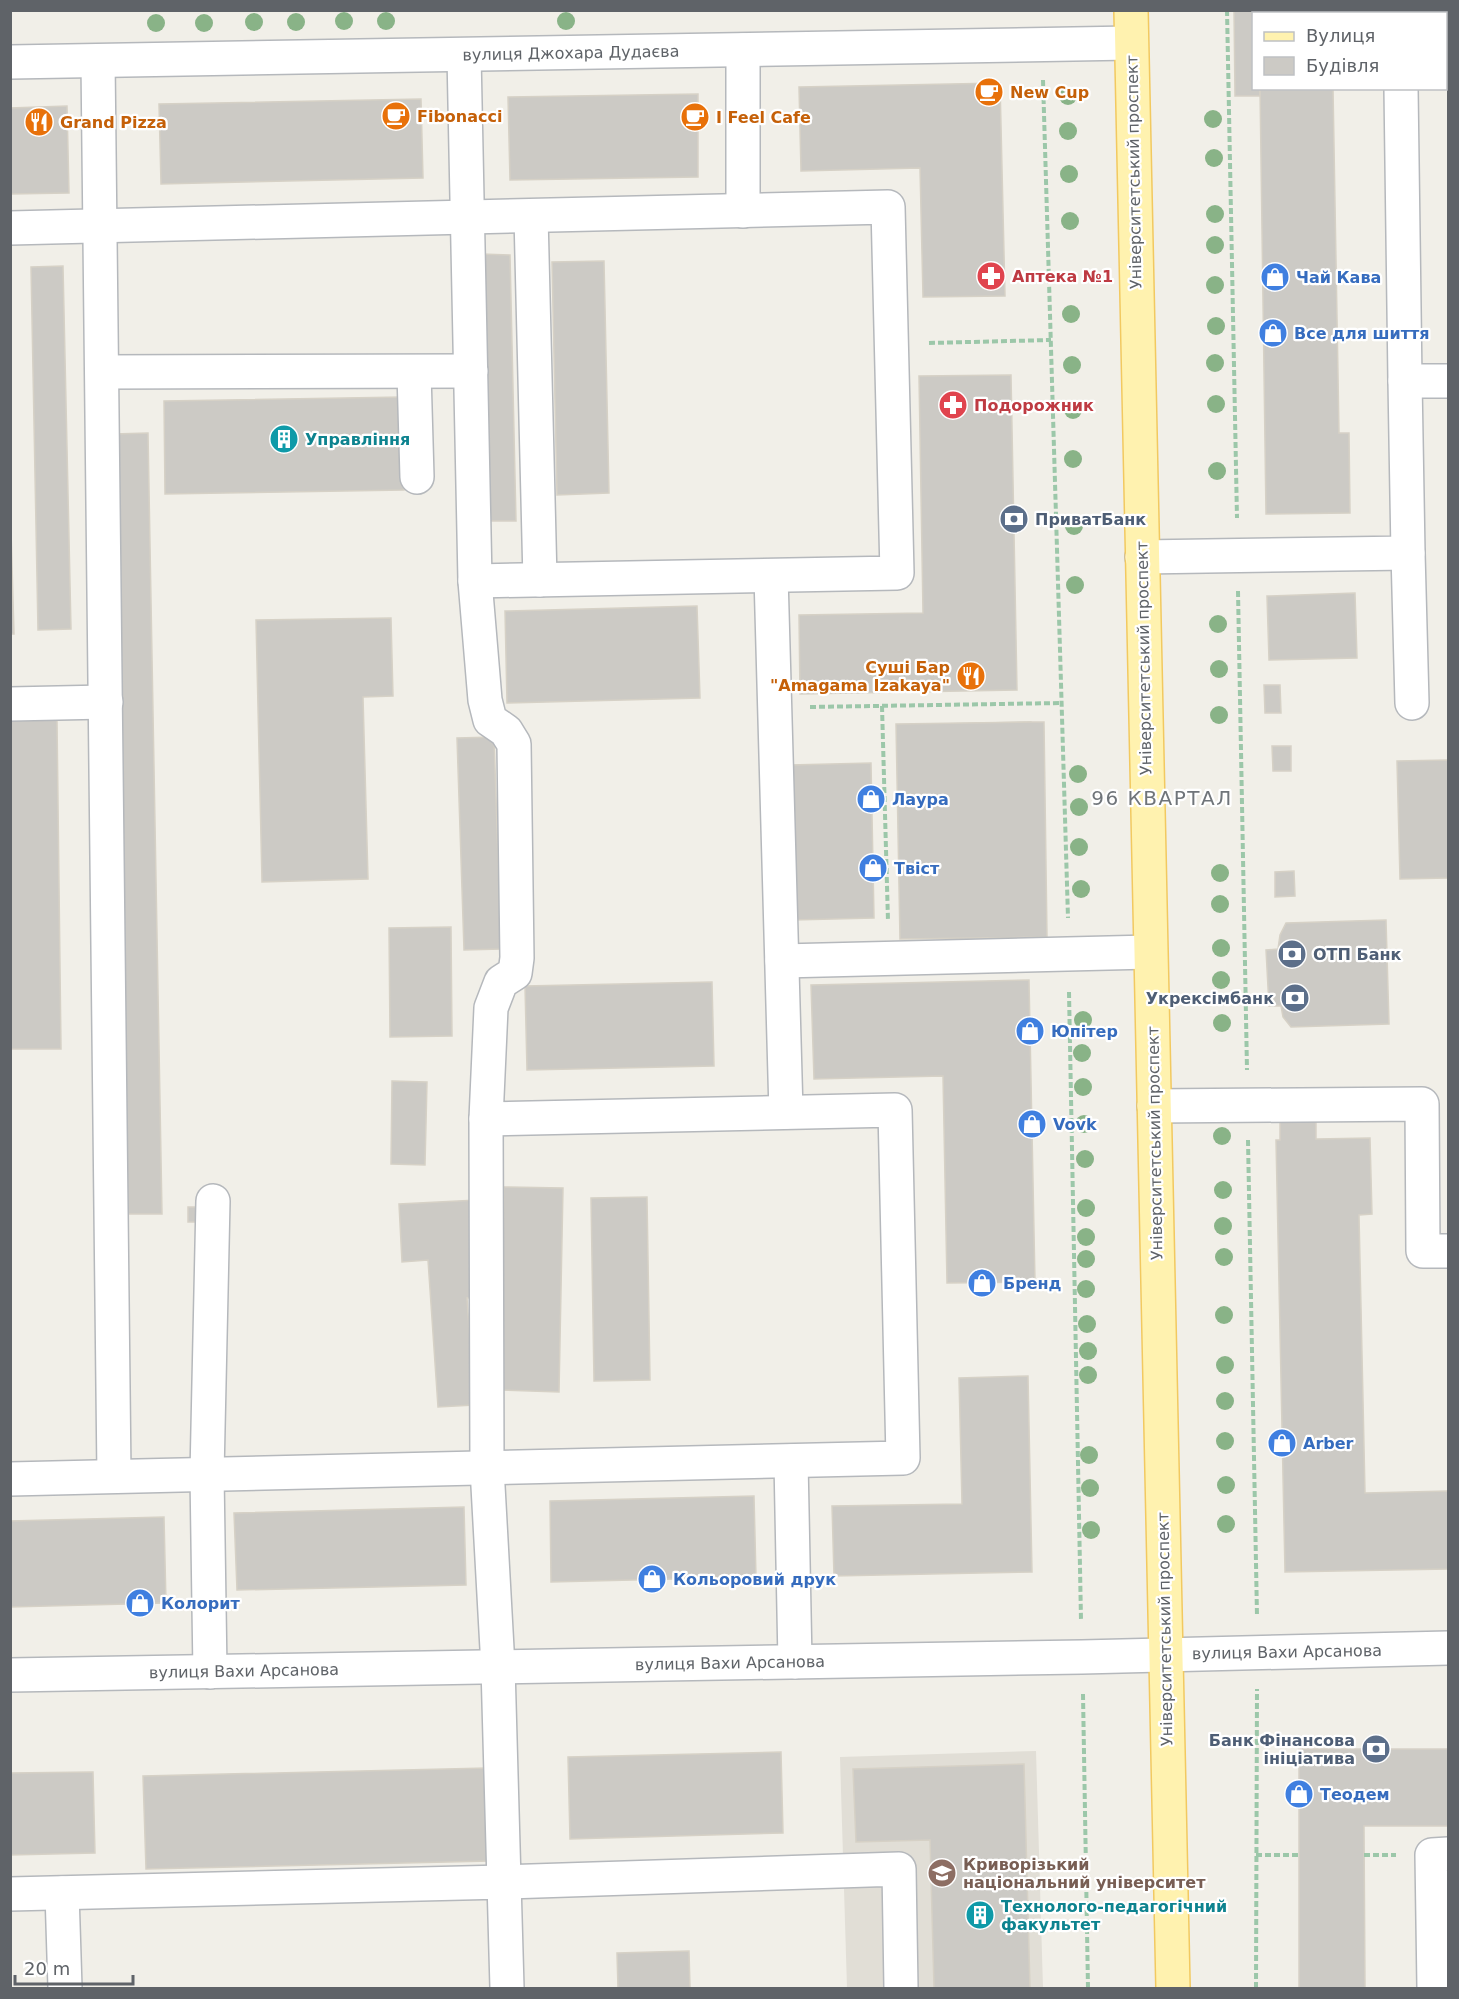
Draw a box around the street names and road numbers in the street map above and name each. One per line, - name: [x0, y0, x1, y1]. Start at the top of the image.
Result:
- street label: вулиця Джохара Дудаєва: [462, 42, 680, 64]
- street label: Університетський проспект: [1122, 55, 1146, 289]
- street label: Університетський проспект: [1132, 541, 1156, 775]
- street label: Університетський проспект: [1143, 1026, 1167, 1260]
- street label: Університетський проспект: [1153, 1512, 1177, 1746]
- street label: вулиця Вахи Арсанова: [1192, 1641, 1382, 1663]
- street label: вулиця Вахи Арсанова: [635, 1652, 825, 1674]
- street label: вулиця Вахи Арсанова: [149, 1660, 339, 1682]

